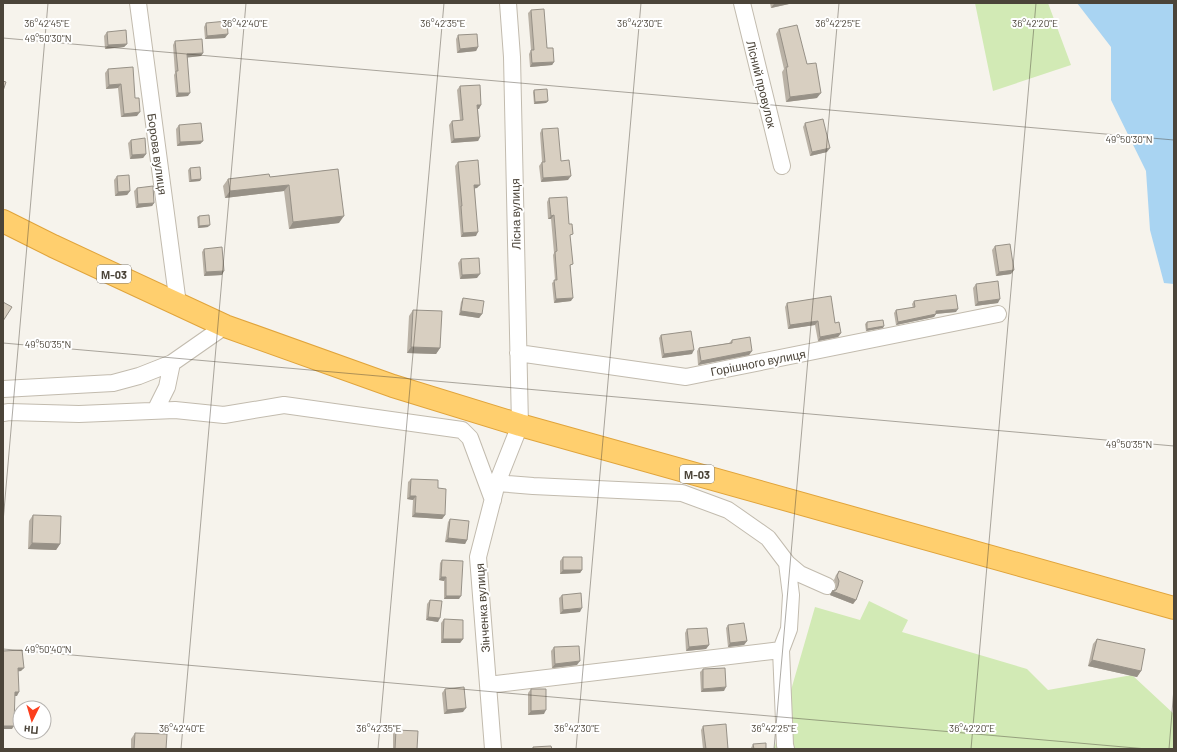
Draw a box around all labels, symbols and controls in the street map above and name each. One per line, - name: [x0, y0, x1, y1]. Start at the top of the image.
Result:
- text: 36°42'45"E: [24, 17, 70, 29]
- text: 36°42'40"E: [222, 17, 268, 29]
- text: 36°42'35"E: [420, 17, 466, 29]
- text: 36°42'30"E: [617, 17, 663, 29]
- text: 36°42'25"E: [815, 17, 861, 29]
- text: 36°42'20"E: [1012, 17, 1058, 29]
- text: 49°50'30"N: [25, 32, 71, 44]
- street label: Лісний провулок: [743, 39, 780, 130]
- street label: Борова вулиця: [144, 112, 171, 196]
- text: 49°50'30"N: [1106, 133, 1152, 145]
- street label: Лісна вулиця: [507, 178, 524, 250]
- road number: М-03: [97, 265, 131, 283]
- text: 49°50'35"N: [25, 338, 71, 350]
- street label: Горішного вулиця: [709, 346, 807, 379]
- text: 49°50'35"N: [1106, 438, 1152, 450]
- road number: М-03: [680, 465, 714, 483]
- street label: Зінченка вулиця: [472, 563, 493, 653]
- text: 49°50'40"N: [24, 643, 72, 655]
- north arrow: [12, 700, 52, 740]
- text: 36°42'40"E: [159, 722, 205, 734]
- text: 36°42'35"E: [356, 722, 402, 734]
- text: 36°42'30"E: [554, 722, 600, 734]
- text: 36°42'25"E: [751, 722, 797, 734]
- text: 36°42'20"E: [949, 722, 995, 734]
- text: Пн: [23, 723, 39, 738]

